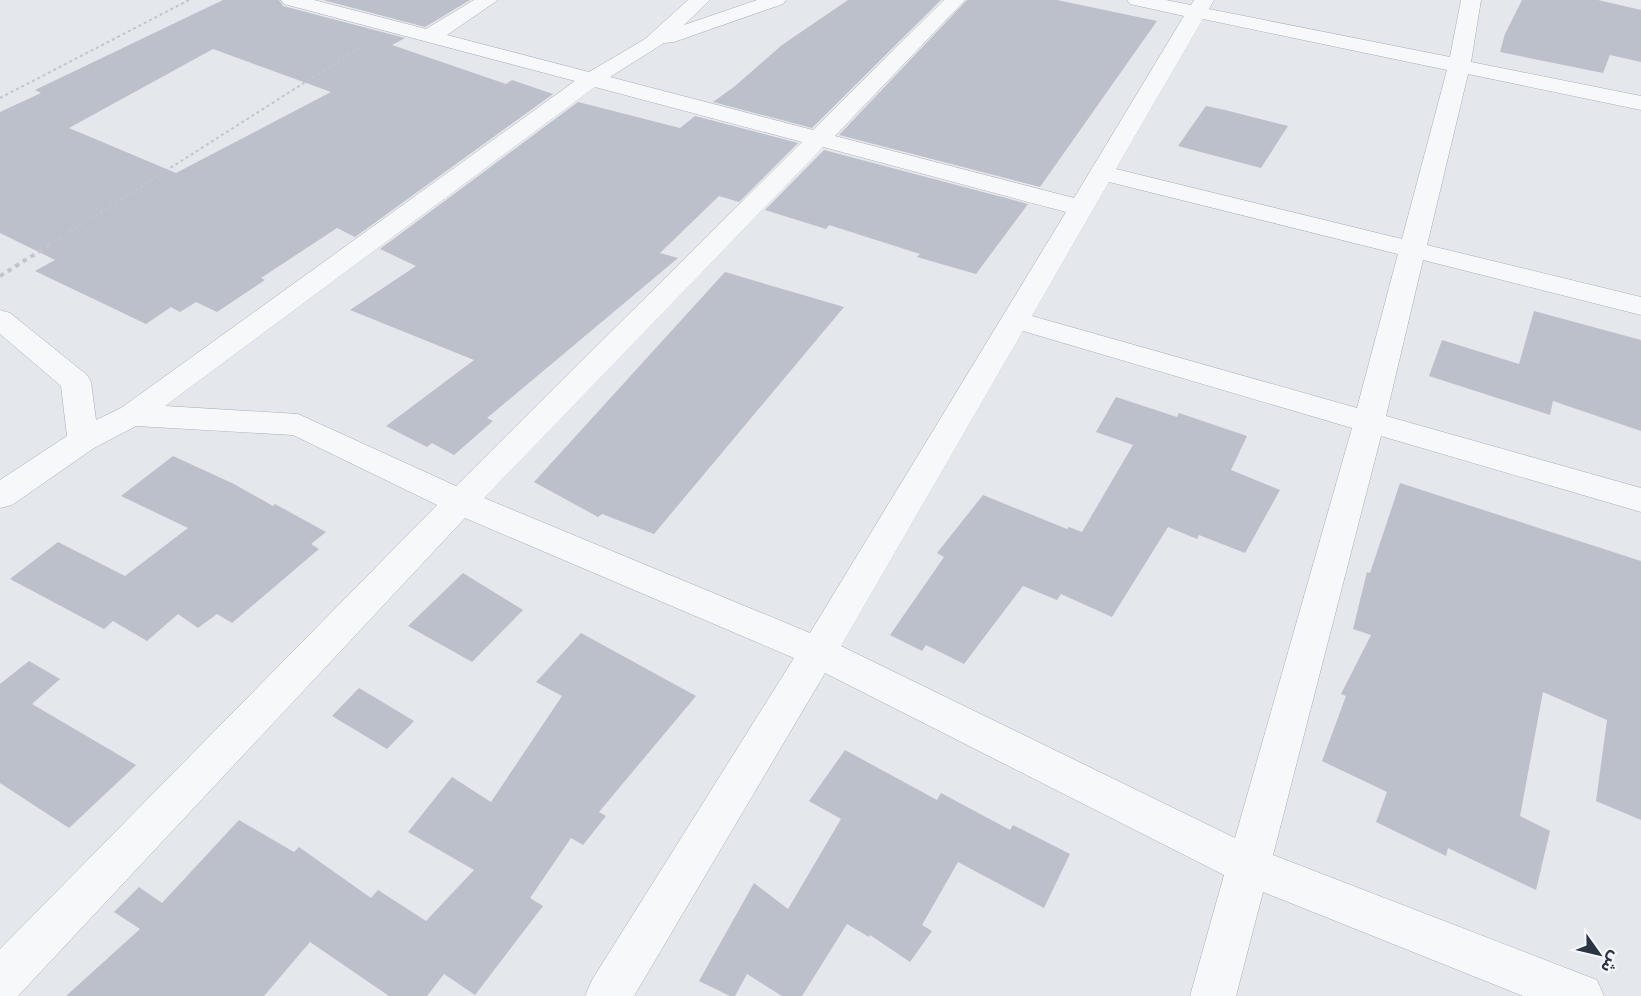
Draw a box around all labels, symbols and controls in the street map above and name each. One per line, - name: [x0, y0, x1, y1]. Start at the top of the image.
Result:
- north arrow: [1569, 924, 1629, 984]
- text: ش: [1596, 947, 1627, 978]

